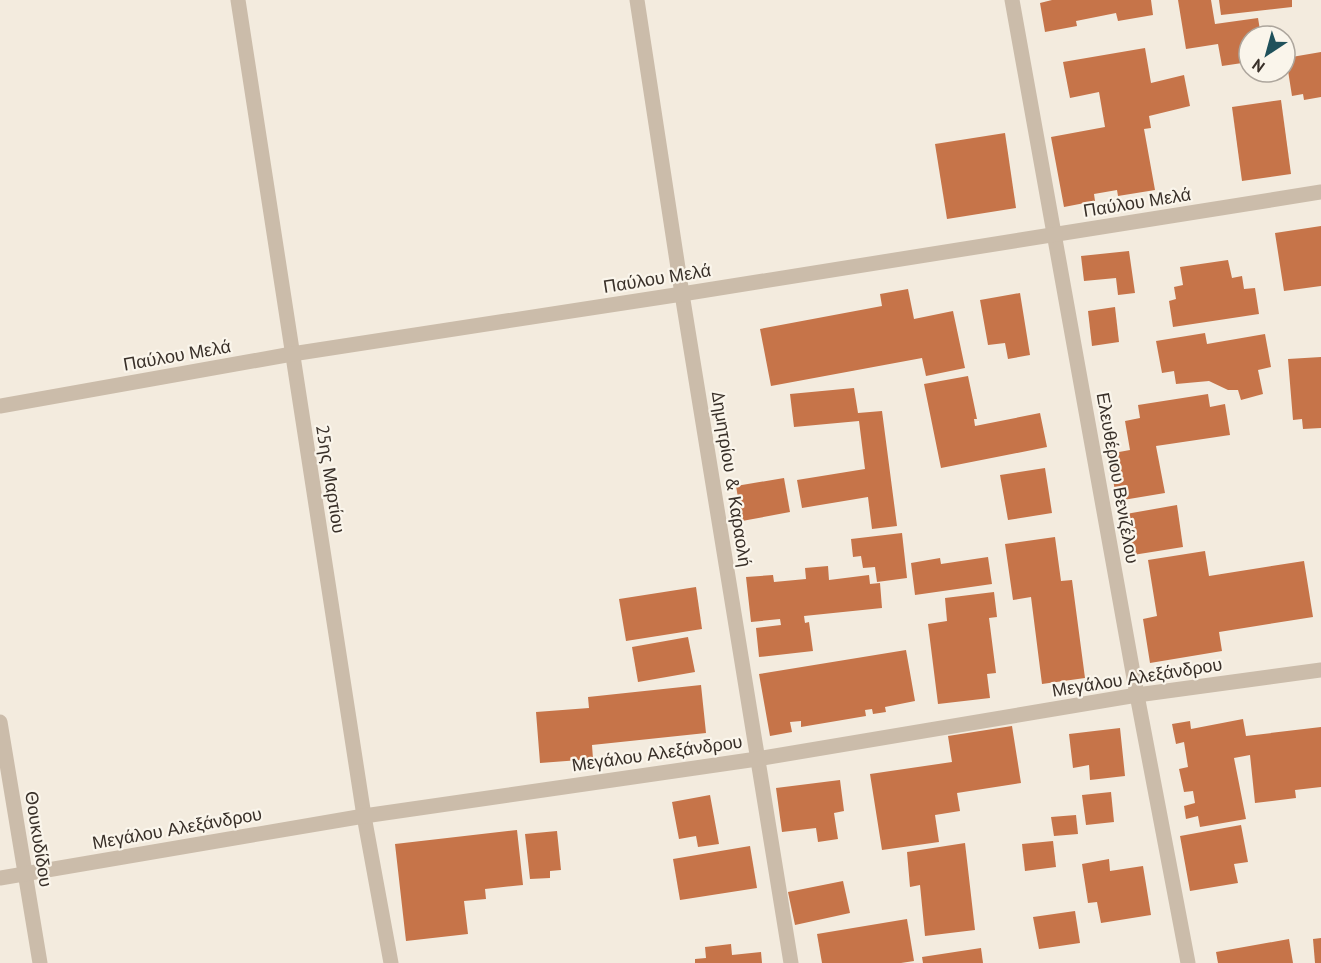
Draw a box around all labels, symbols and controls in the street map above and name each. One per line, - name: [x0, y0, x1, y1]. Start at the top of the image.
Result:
- north arrow: [1237, 24, 1297, 84]
- text: N: [1248, 55, 1268, 77]
- street label: Παύλου Μελά: [1081, 182, 1193, 222]
- street label: Παύλου Μελά: [601, 258, 713, 298]
- street label: Παύλου Μελά: [121, 334, 233, 376]
- street label: Δημητρίου & Καραολή: [707, 390, 757, 568]
- street label: Ελευθέριου Βενιζέλου: [1092, 391, 1144, 565]
- street label: 25ης Μαρτίου: [311, 423, 351, 535]
- street label: Μεγάλου Αλεξάνδρου: [1050, 652, 1224, 702]
- street label: Μεγάλου Αλεξάνδρου: [570, 730, 744, 776]
- street label: Θουκυδίδου: [20, 789, 58, 889]
- street label: Μεγάλου Αλεξάνδρου: [90, 802, 264, 854]

